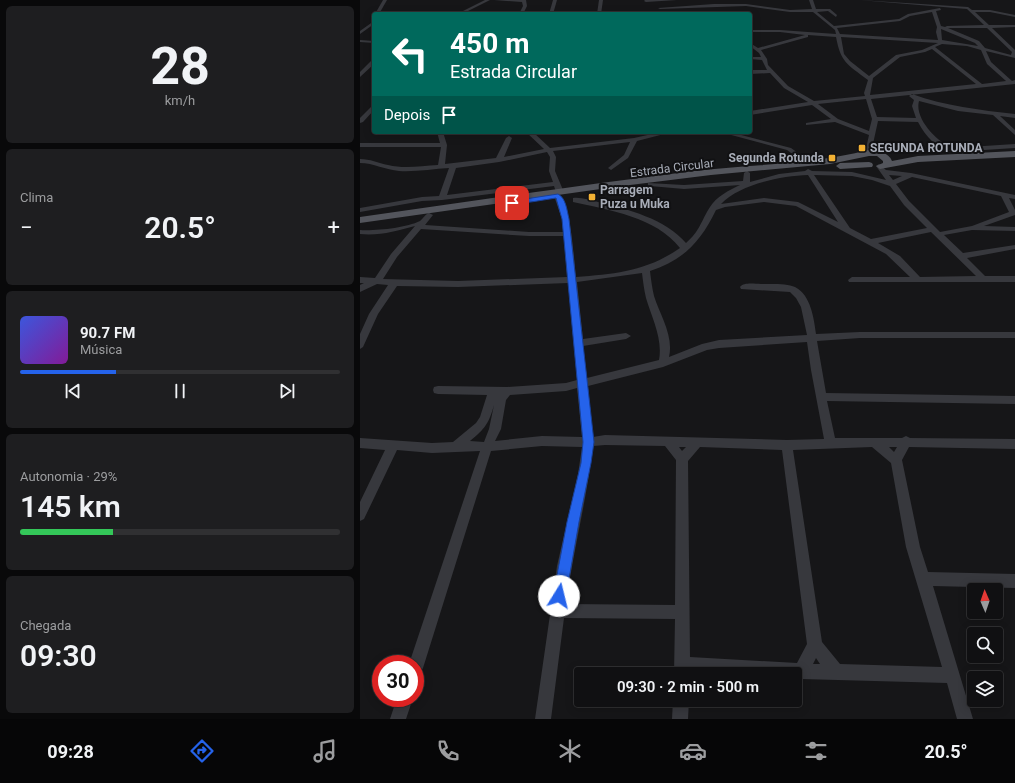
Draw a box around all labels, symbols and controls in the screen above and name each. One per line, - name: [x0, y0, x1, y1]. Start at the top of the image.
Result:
- text: 450 m: [450, 27, 529, 60]
- icon: left: [384, 28, 436, 80]
- text: 28: [150, 36, 210, 97]
- text: Estrada Circular: [450, 61, 577, 82]
- text: km/h: [165, 93, 195, 108]
- icon: arrive: [438, 104, 460, 126]
- text: Depois: [384, 106, 430, 124]
- place label: SEGUNDA ROTUNDA: [870, 141, 983, 155]
- marker: SEGUNDA ROTUNDA: [857, 143, 867, 153]
- place label: Segunda Rotunda: [729, 151, 825, 165]
- marker: Segunda Rotunda: [827, 153, 837, 163]
- street label: Estrada Circular: [629, 156, 715, 180]
- place label: Parragem Puza u Muka: [600, 183, 670, 211]
- pin: [495, 186, 529, 220]
- text: Clima: [20, 190, 53, 205]
- icon: arrive: [501, 192, 523, 214]
- marker: Parragem Puza u Muka: [587, 192, 597, 202]
- text: 20.5°: [144, 210, 216, 245]
- text: −: [20, 215, 33, 240]
- text: +: [328, 215, 340, 240]
- text: 90.7 FM: [80, 324, 135, 342]
- text: Música: [80, 342, 122, 357]
- icon: previous: [62, 380, 84, 402]
- icon: pause: [169, 380, 191, 402]
- icon: next: [276, 380, 298, 402]
- text: Autonomia · 29%: [20, 469, 117, 484]
- text: 145 km: [20, 489, 121, 524]
- position arrow: [538, 575, 580, 617]
- north arrow: [967, 583, 1003, 619]
- map controls: [967, 583, 1003, 707]
- text: Chegada: [20, 618, 71, 633]
- button: search: [967, 627, 1003, 663]
- text: 09:30: [20, 638, 97, 673]
- speed limit sign: 30: [372, 655, 424, 707]
- button: layers: [967, 671, 1003, 707]
- text: 09:30 · 2 min · 500 m: [617, 678, 759, 696]
- icon: directions: [188, 737, 216, 765]
- icon: music: [311, 737, 339, 765]
- icon: phone: [434, 737, 462, 765]
- icon: climate: [556, 737, 584, 765]
- icon: car: [679, 737, 707, 765]
- icon: filters: [802, 737, 830, 765]
- text: 09:28: [47, 741, 94, 762]
- text: 20.5°: [924, 741, 968, 762]

